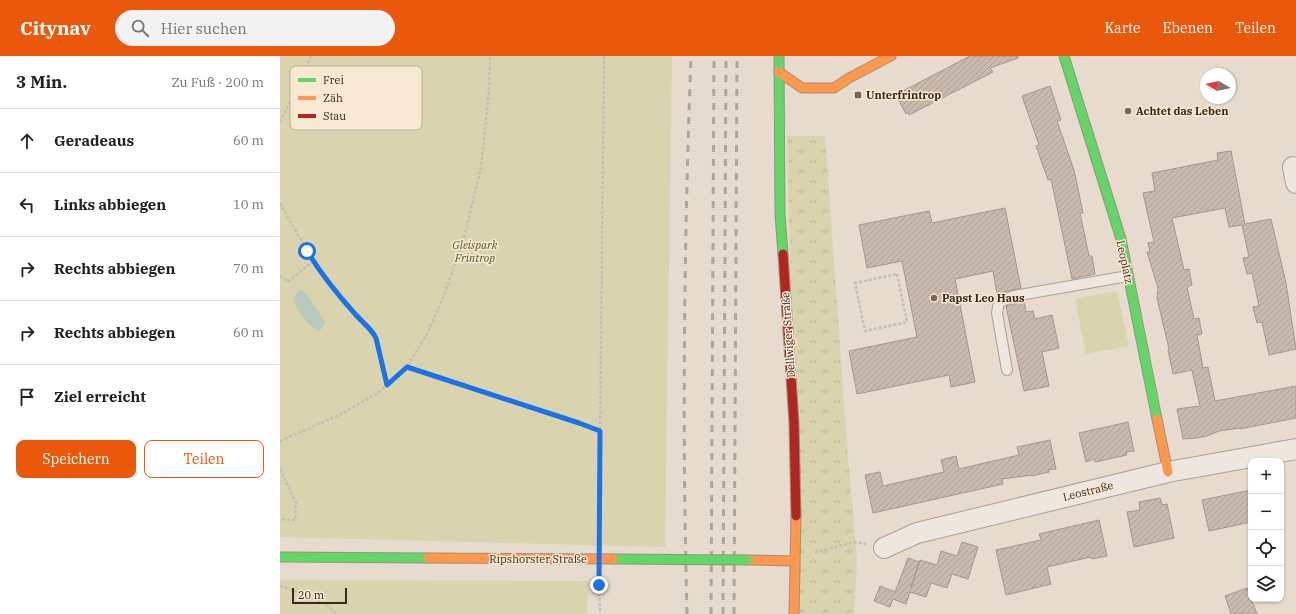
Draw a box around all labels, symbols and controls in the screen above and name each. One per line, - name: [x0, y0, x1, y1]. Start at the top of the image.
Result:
- search box: [115, 10, 395, 46]
- text: Citynav: [20, 16, 91, 40]
- icon: search: [129, 17, 151, 39]
- text: Hier suchen: [161, 19, 247, 38]
- text: Karte: [1104, 19, 1141, 37]
- text: Ebenen: [1163, 19, 1213, 37]
- text: Teilen: [1235, 19, 1276, 37]
- legend: [290, 66, 422, 130]
- north arrow: [1200, 68, 1236, 104]
- text: 3 Min.: [16, 71, 67, 93]
- text: Frei: [323, 73, 344, 87]
- text: Zu Fuß · 200 m: [171, 74, 264, 91]
- place label: Unterfrintrop: [866, 88, 941, 102]
- marker: Unterfrintrop: [853, 90, 863, 100]
- text: Zäh: [323, 91, 343, 105]
- place label: Achtet das Leben: [1136, 104, 1228, 118]
- marker: Achtet das Leben: [1123, 106, 1133, 116]
- text: Stau: [323, 109, 346, 123]
- icon: ahead: [16, 130, 38, 152]
- text: Geradeaus: [54, 131, 134, 150]
- text: 60 m: [233, 132, 264, 149]
- icon: left: [16, 194, 38, 216]
- text: Links abbiegen: [54, 195, 166, 214]
- text: 10 m: [233, 196, 264, 213]
- park label: Gleispark Frintrop: [452, 238, 498, 265]
- street label: Leoplatz: [1114, 239, 1137, 285]
- route start: [298, 242, 316, 260]
- icon: right: [16, 258, 38, 280]
- text: Rechts abbiegen: [54, 259, 175, 278]
- text: 70 m: [233, 260, 264, 277]
- place label: Papst Leo Haus: [942, 291, 1025, 305]
- street label: Dellwiger Straße: [778, 292, 798, 378]
- marker: Papst Leo Haus: [929, 293, 939, 303]
- icon: right: [16, 322, 38, 344]
- text: Rechts abbiegen: [54, 323, 175, 342]
- text: 60 m: [233, 324, 264, 341]
- icon: arrive: [16, 386, 38, 408]
- text: Ziel erreicht: [54, 387, 146, 406]
- button: Speichern: [16, 440, 136, 478]
- button: Teilen: [144, 440, 264, 478]
- map controls: [1248, 458, 1284, 602]
- button: +: [1248, 458, 1284, 494]
- street label: Leostraße: [1061, 478, 1115, 504]
- button: −: [1248, 494, 1284, 530]
- button: locate: [1248, 530, 1284, 566]
- street label: Ripshorster Straße: [489, 552, 587, 566]
- button: layers: [1248, 566, 1284, 602]
- route end: [590, 576, 608, 594]
- scale bar: [292, 586, 347, 605]
- text: 20 m: [298, 588, 324, 602]

